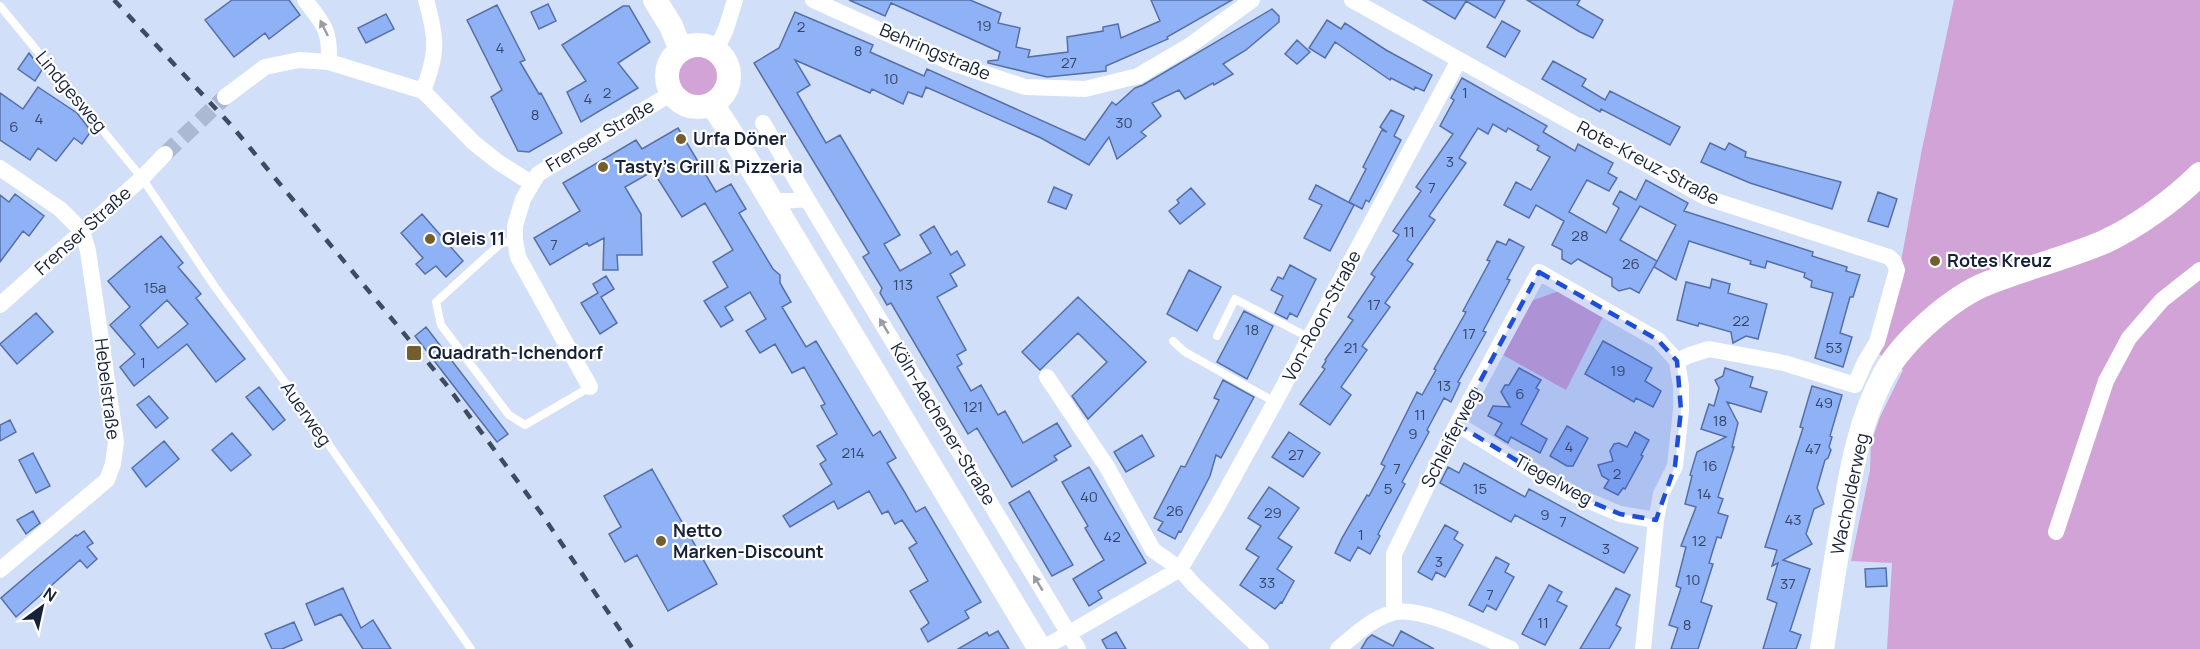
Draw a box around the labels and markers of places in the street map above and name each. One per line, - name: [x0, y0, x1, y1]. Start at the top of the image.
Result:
- place label: Urfa Döner: [693, 126, 787, 150]
- marker: Urfa Döner: [674, 132, 688, 146]
- place label: Tasty's Grill & Pizzeria: [615, 154, 803, 178]
- marker: Tasty's Grill & Pizzeria: [596, 160, 610, 174]
- place label: Gleis 11: [442, 226, 505, 250]
- marker: Gleis 11: [423, 232, 437, 246]
- place label: Rotes Kreuz: [1947, 248, 2052, 272]
- marker: Rotes Kreuz: [1928, 254, 1942, 268]
- place label: Quadrath-Ichendorf: [428, 340, 603, 364]
- marker: Quadrath-Ichendorf: [405, 344, 423, 362]
- place label: Netto Marken-Discount: [673, 518, 824, 563]
- marker: Netto Marken-Discount: [654, 534, 668, 548]

